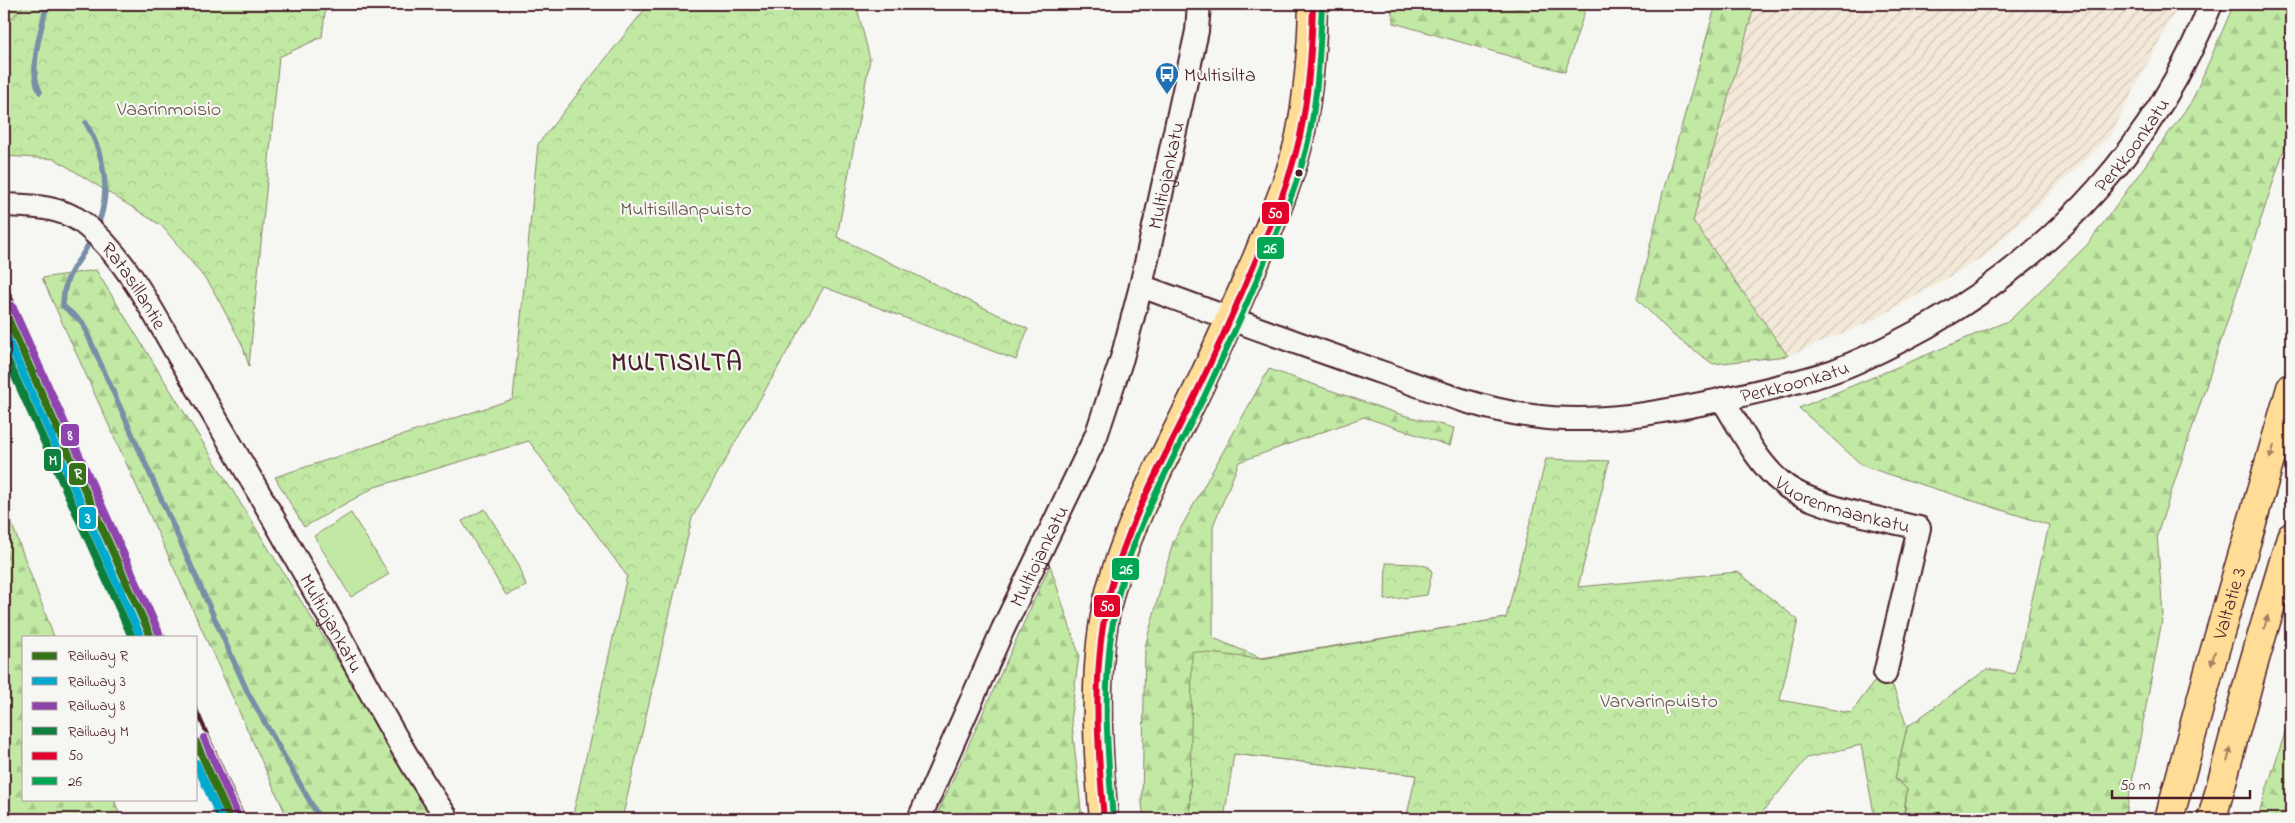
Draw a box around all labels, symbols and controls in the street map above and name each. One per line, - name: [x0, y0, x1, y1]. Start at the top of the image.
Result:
- bus stop icon: Multisilta: [1154, 61, 1180, 95]
- place label: Multisilta: [1184, 62, 1256, 91]
- street label: Perkkoonkatu: [2089, 93, 2178, 200]
- park label: Vaarinmoisio: [116, 96, 221, 125]
- street label: Multiojankatu: [1142, 119, 1194, 232]
- unlabelled marker: [1294, 168, 1304, 178]
- park label: Multisillanpuisto: [620, 196, 752, 225]
- line badge: 50: [1261, 201, 1290, 225]
- text: 50: [1268, 204, 1282, 225]
- line badge: 26: [1256, 236, 1285, 260]
- street label: Ratasillantie: [93, 237, 172, 336]
- text: 26: [1262, 239, 1277, 260]
- district label: MULTISILTA: [611, 346, 743, 382]
- street label: Perkkoonkatu: [1738, 354, 1854, 412]
- line badge: 8: [60, 423, 80, 447]
- text: 8: [66, 426, 73, 447]
- one-way arrow: [2268, 444, 2276, 459]
- line badge: M: [43, 448, 62, 472]
- text: M: [49, 451, 57, 472]
- line badge: R: [68, 462, 87, 486]
- text: R: [73, 464, 83, 485]
- street label: Vuorenmaankatu: [1766, 470, 1912, 542]
- street label: Multiojankatu: [1004, 501, 1077, 613]
- line badge: 3: [78, 506, 97, 530]
- text: 3: [84, 509, 91, 530]
- line badge: 26: [1111, 557, 1140, 581]
- text: 26: [1118, 560, 1133, 581]
- street label: Valtatie 3: [2206, 564, 2255, 644]
- street label: Multiojankatu: [291, 569, 369, 679]
- line badge: 50: [1093, 594, 1121, 618]
- text: 50: [1100, 597, 1114, 618]
- one-way arrow: [2262, 615, 2270, 630]
- legend: [22, 636, 198, 800]
- text: Railway R: [68, 645, 129, 668]
- one-way arrow: [2209, 651, 2217, 666]
- text: Railway 3: [68, 671, 126, 694]
- park label: Varvarinpuisto: [1599, 688, 1718, 717]
- text: Railway 8: [68, 695, 126, 718]
- text: Railway M: [68, 721, 129, 744]
- text: 50: [68, 745, 84, 767]
- one-way arrow: [2225, 748, 2233, 763]
- scale bar: [2112, 768, 2250, 800]
- text: 26: [68, 771, 82, 793]
- text: 50 m: [2120, 775, 2151, 797]

